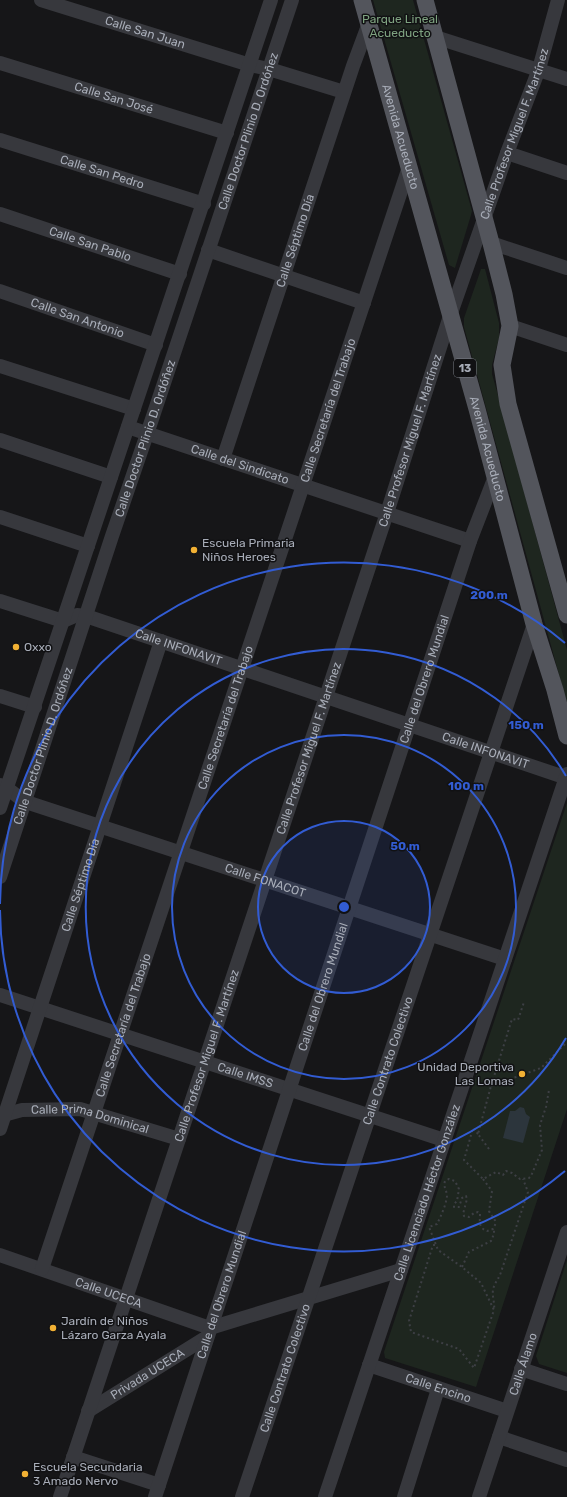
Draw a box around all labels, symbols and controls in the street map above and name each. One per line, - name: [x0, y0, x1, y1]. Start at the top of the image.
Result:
- park label: Parque Lineal Acueducto: [362, 12, 438, 40]
- street label: Calle San Juan: [103, 13, 187, 51]
- street label: Calle Profesor Miguel F. Martínez: [477, 47, 551, 221]
- street label: Calle Doctor Plinio D. Ordóñez: [215, 51, 281, 212]
- street label: Calle San José: [73, 79, 155, 117]
- street label: Avenida Acueducto: [379, 83, 422, 191]
- street label: Calle San Pedro: [58, 152, 146, 192]
- street label: Calle Séptimo Día: [273, 192, 317, 289]
- street label: Calle San Pablo: [47, 224, 133, 264]
- street label: Calle San Antonio: [29, 295, 126, 341]
- street label: Calle Secretaría del Trabajo: [297, 336, 358, 484]
- street label: Calle Profesor Miguel F. Martínez: [376, 352, 444, 529]
- street label: Calle Doctor Plinio D. Ordóñez: [112, 358, 178, 519]
- road number: 13: [454, 359, 476, 377]
- street label: Avenida Acueducto: [467, 394, 508, 503]
- street label: Calle del Sindicato: [189, 441, 291, 487]
- place label: Escuela Primaria Niños Heroes: [202, 536, 295, 564]
- marker: Escuela Primaria Niños Heroes: [189, 545, 199, 555]
- text: 200 m: [470, 588, 508, 602]
- street label: Calle del Obrero Mundial: [397, 613, 452, 745]
- street label: Calle INFONAVIT: [133, 626, 224, 668]
- place label: Oxxo: [24, 640, 52, 654]
- marker: Oxxo: [11, 642, 21, 652]
- street label: Calle Secretaría del Trabajo: [195, 644, 256, 792]
- street label: Calle Profesor Miguel F. Martínez: [274, 660, 344, 836]
- street label: Calle Doctor Plinio D. Ordóñez: [11, 665, 75, 827]
- text: 150 m: [508, 718, 544, 732]
- street label: Calle INFONAVIT: [440, 729, 531, 772]
- text: 100 m: [448, 779, 484, 793]
- street label: Calle Séptimo Día: [59, 837, 102, 933]
- text: 50 m: [390, 839, 420, 853]
- street label: Calle FONACOT: [223, 861, 308, 900]
- centre of rings: [337, 900, 351, 914]
- street label: Calle del Obrero Mundial: [295, 921, 351, 1053]
- street label: Calle Secretaría del Trabajo: [93, 951, 154, 1099]
- street label: Calle Profesor Miguel F. Martínez: [171, 968, 242, 1144]
- street label: Calle Contrato Colectivo: [360, 995, 416, 1127]
- street label: Calle IMSS: [216, 1059, 275, 1091]
- place label: Unidad Deportiva Las Lomas: [417, 1060, 514, 1088]
- marker: Unidad Deportiva Las Lomas: [517, 1069, 527, 1079]
- street label: Calle Prima Dominical: [31, 1101, 151, 1136]
- street label: Calle Licenciado Héctor González: [391, 1103, 463, 1283]
- street label: Calle del Obrero Mundial: [194, 1229, 249, 1361]
- street label: Calle UCECA: [73, 1275, 144, 1311]
- street label: Calle Contrato Colectivo: [257, 1302, 313, 1434]
- place label: Jardín de Niños Lázaro Garza Ayala: [61, 1314, 166, 1342]
- marker: Jardín de Niños Lázaro Garza Ayala: [48, 1323, 58, 1333]
- street label: Calle Álamo: [506, 1331, 540, 1397]
- street label: Privada UCECA: [108, 1346, 187, 1402]
- street label: Calle Encino: [404, 1371, 473, 1406]
- place label: Escuela Secundaria 3 Amado Nervo: [33, 1460, 143, 1488]
- marker: Escuela Secundaria 3 Amado Nervo: [20, 1469, 30, 1479]

